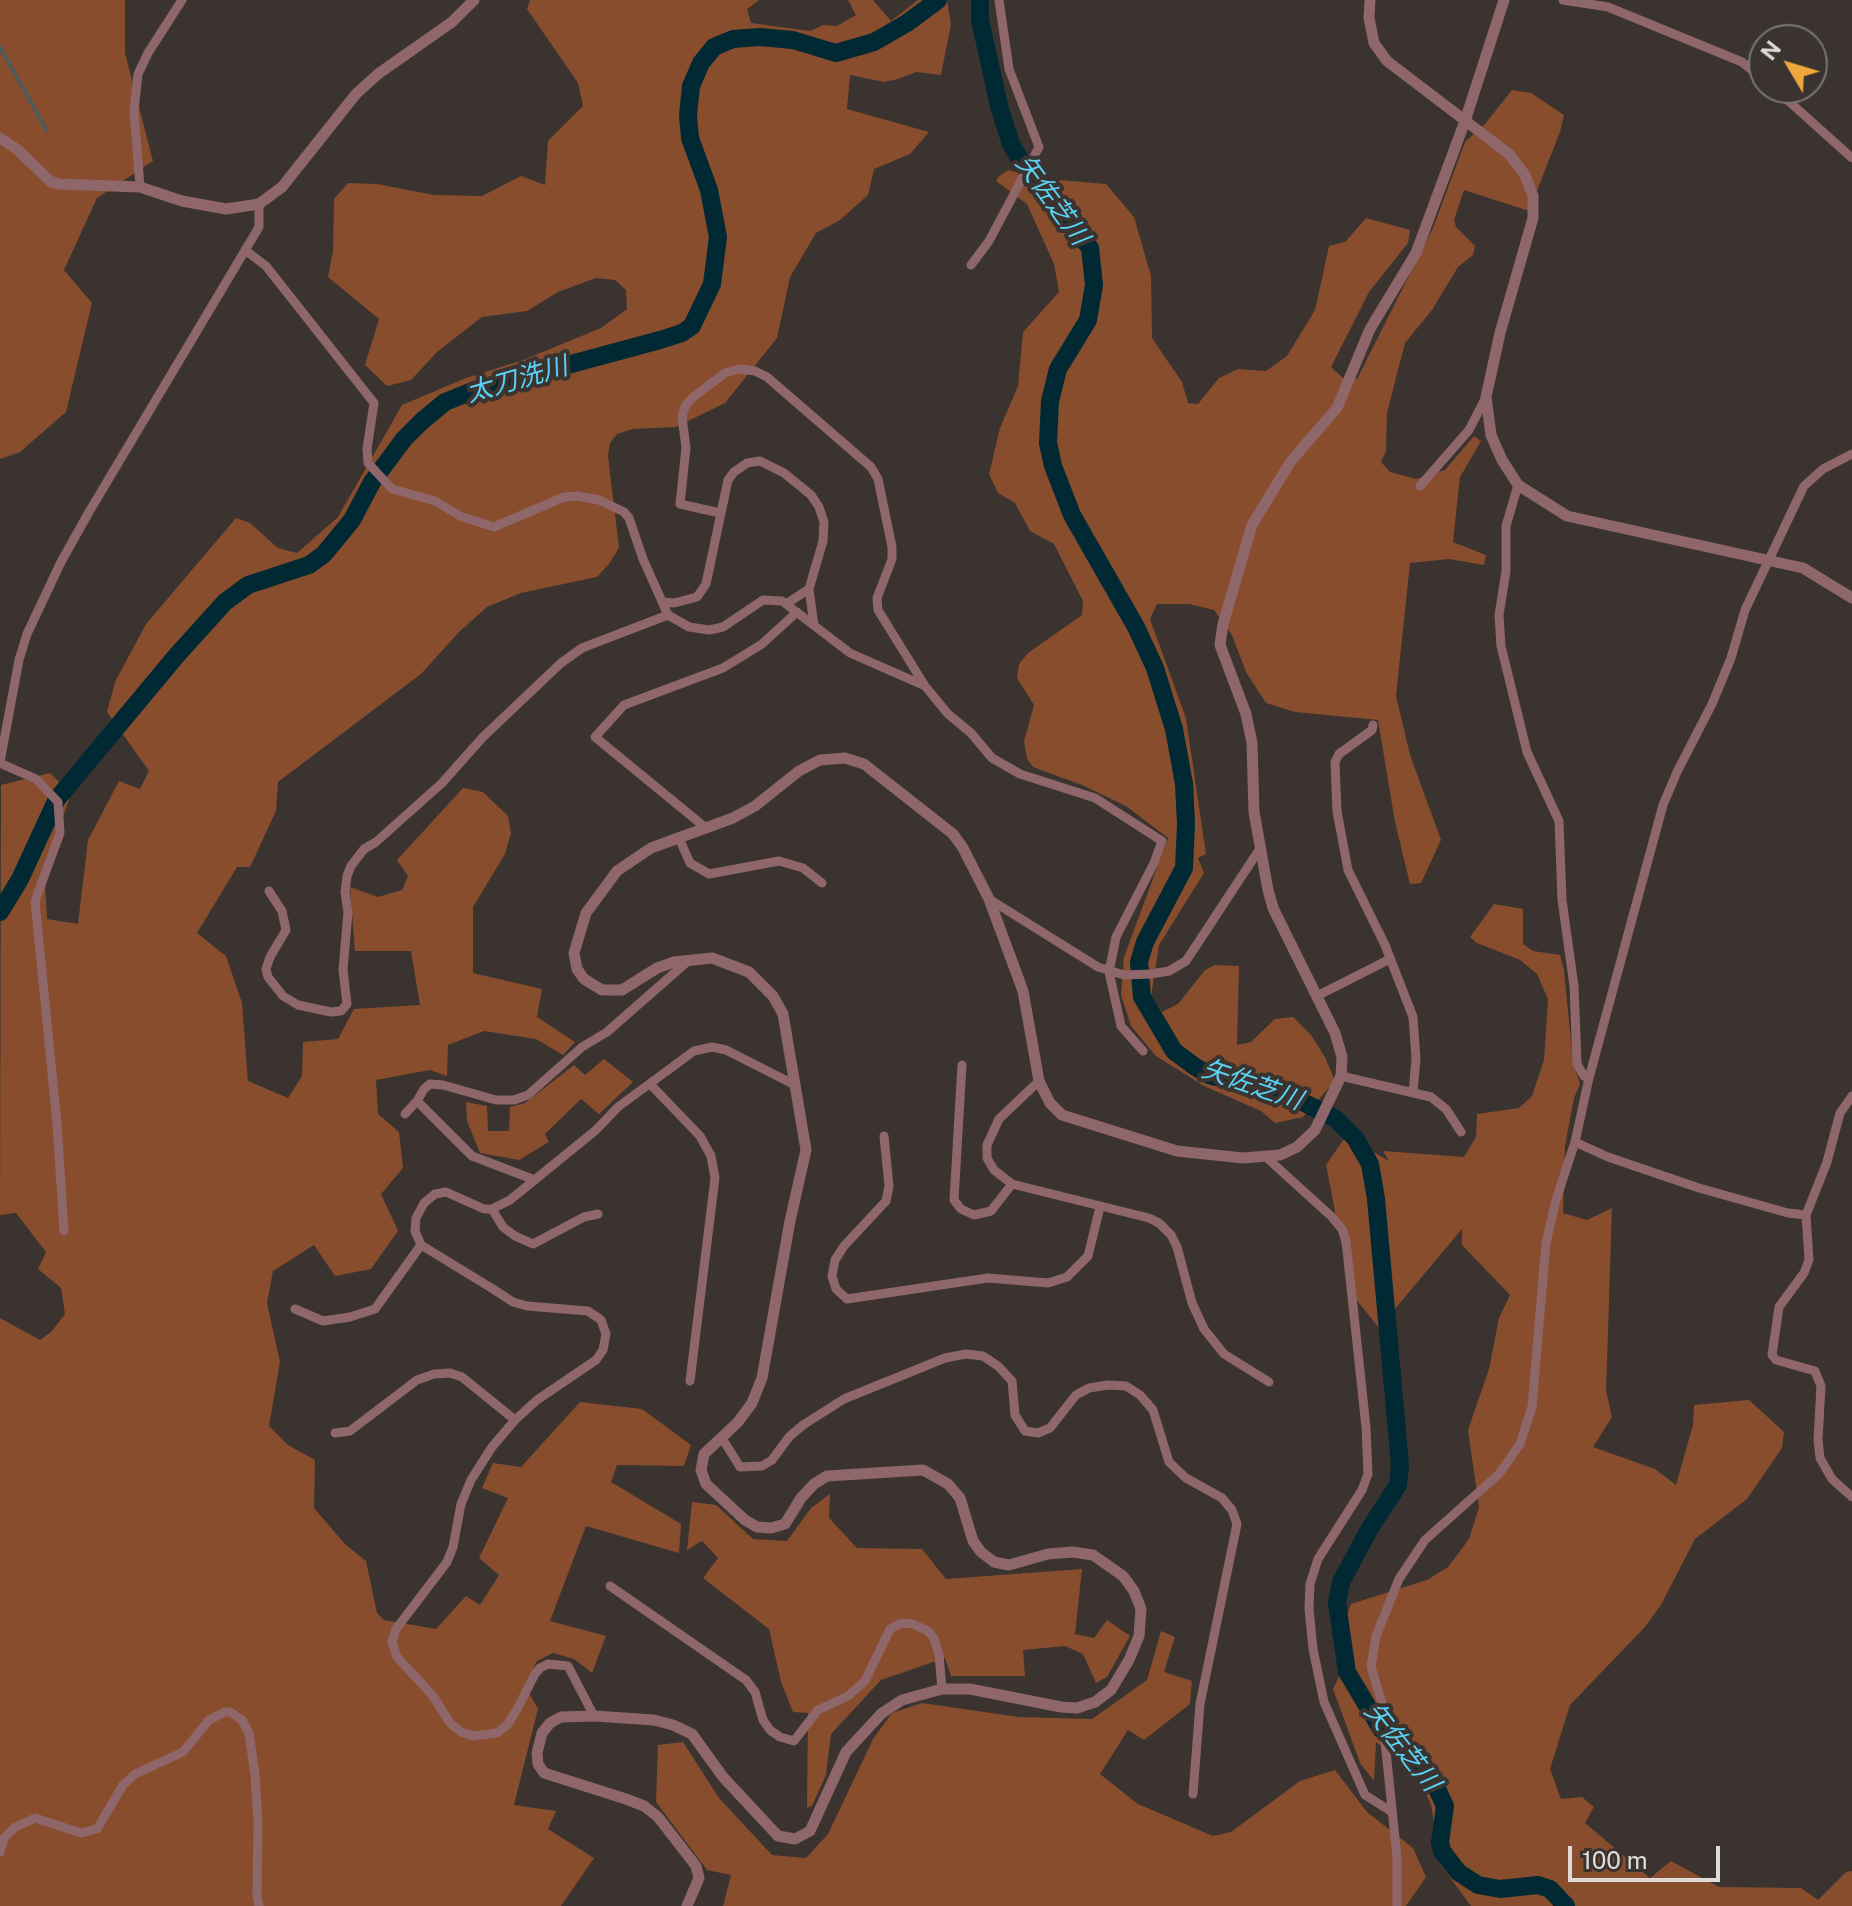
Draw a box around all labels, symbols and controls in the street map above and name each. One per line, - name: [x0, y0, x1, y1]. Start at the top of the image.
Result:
- north arrow: [1748, 24, 1828, 104]
- text: N: [1755, 36, 1786, 65]
- water label: 矢佐芝川: [1009, 149, 1095, 251]
- water label: 太刀洗川: [463, 351, 571, 409]
- water label: 矢佐芝川: [1198, 1053, 1306, 1117]
- water label: 矢佐芝川: [1358, 1696, 1446, 1798]
- scale bar: [1572, 1830, 1724, 1880]
- text: 100 m: [1582, 1846, 1648, 1874]

